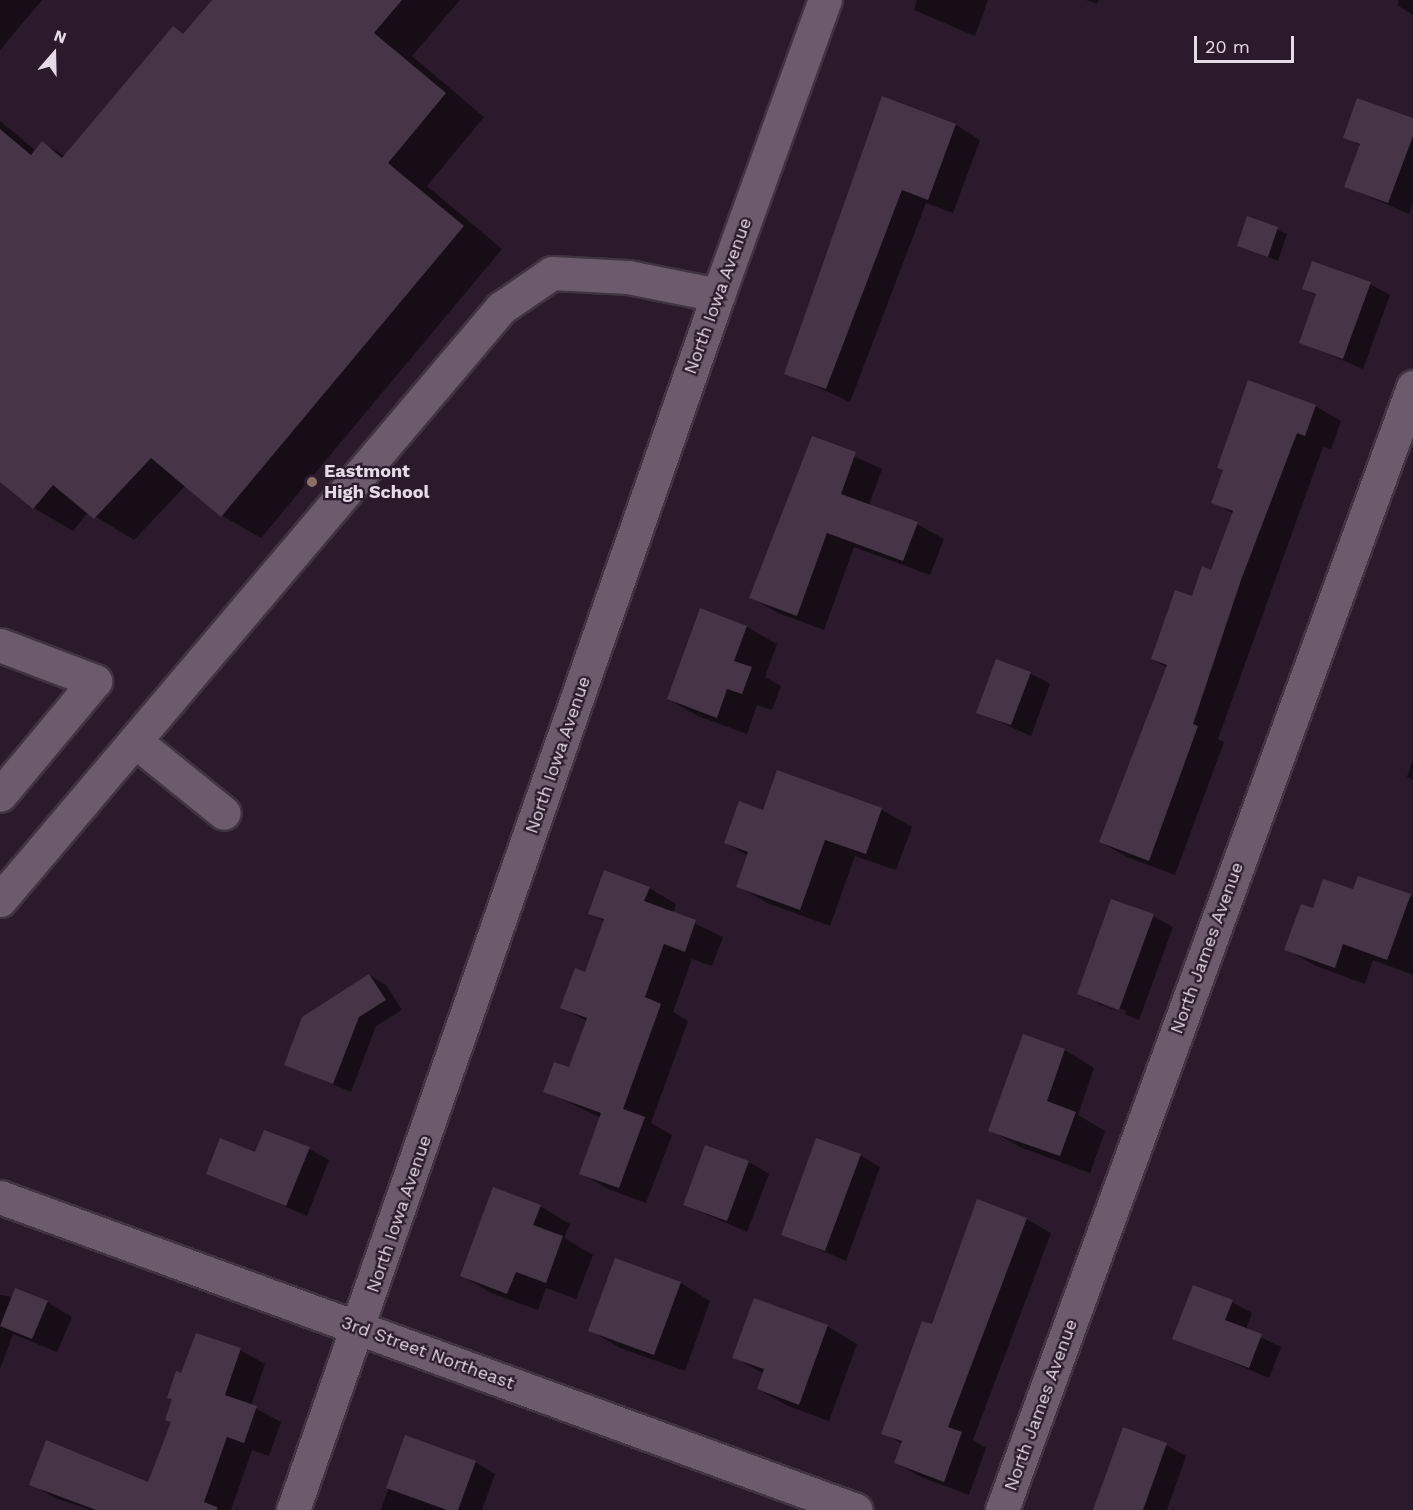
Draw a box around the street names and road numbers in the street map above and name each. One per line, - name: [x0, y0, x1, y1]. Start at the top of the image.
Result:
- street label: North Iowa Avenue: [679, 214, 757, 378]
- street label: North Iowa Avenue: [521, 673, 595, 837]
- street label: North James Avenue: [1166, 859, 1248, 1037]
- street label: North Iowa Avenue: [362, 1132, 436, 1296]
- street label: 3rd Street Northeast: [339, 1312, 517, 1394]
- street label: North James Avenue: [1000, 1316, 1082, 1494]

